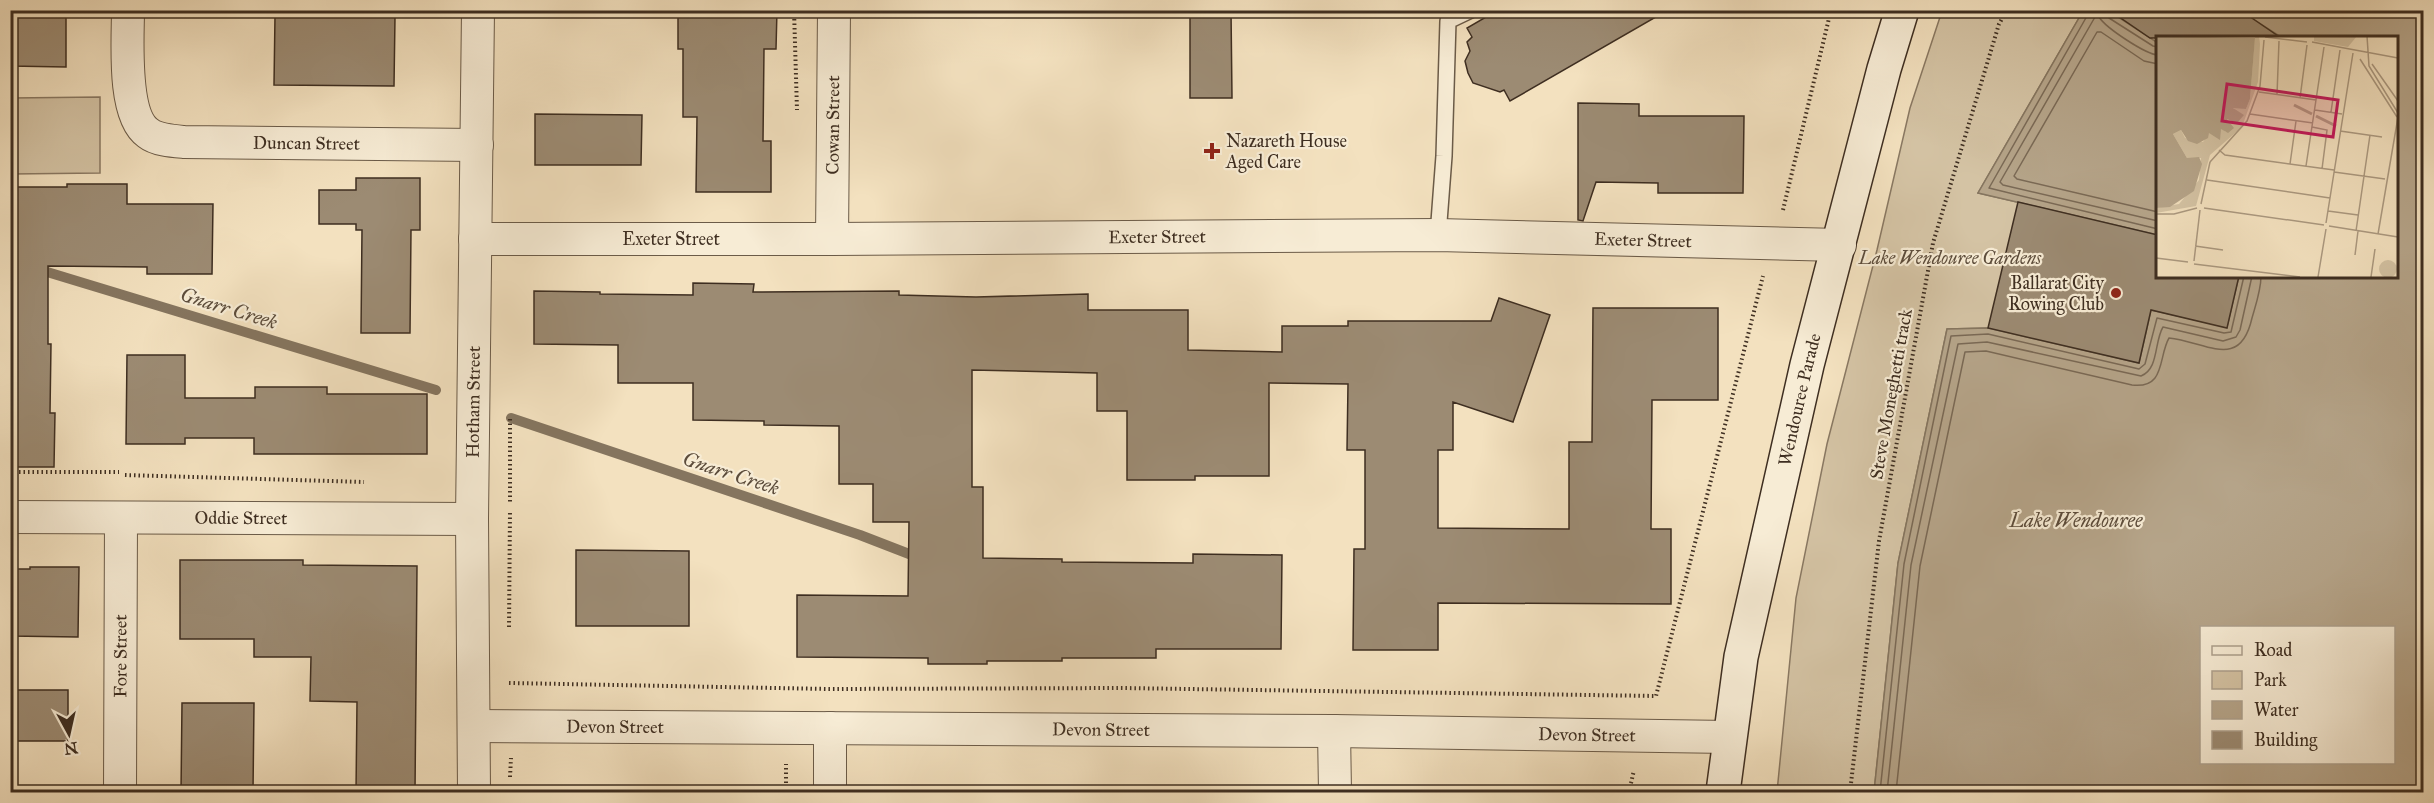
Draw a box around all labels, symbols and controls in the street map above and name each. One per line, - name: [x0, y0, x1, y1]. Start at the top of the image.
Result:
- inset map: [2156, 36, 2398, 278]
- street label: Cowan Street: [822, 75, 844, 175]
- place label: Nazareth House Aged Care: [1225, 130, 1347, 174]
- street label: Duncan Street: [253, 132, 361, 155]
- marker: Nazareth House Aged Care: [1203, 142, 1221, 160]
- street label: Exeter Street: [1108, 226, 1206, 248]
- street label: Exeter Street: [622, 228, 720, 250]
- street label: Exeter Street: [1594, 228, 1693, 252]
- park label: Lake Wendouree Gardens: [1858, 247, 2042, 269]
- place label: Ballarat City Rowing Club: [2008, 272, 2105, 316]
- water label: Gnarr Creek: [178, 282, 281, 334]
- marker: Ballarat City Rowing Club: [2109, 286, 2123, 300]
- street label: Steve Moneghetti track: [1865, 306, 1918, 481]
- street label: Wendouree Parade: [1773, 331, 1826, 468]
- street label: Hotham Street: [462, 345, 485, 458]
- water label: Gnarr Creek: [680, 446, 782, 500]
- street label: Oddie Street: [195, 507, 288, 529]
- water label: Lake Wendouree: [2009, 508, 2143, 532]
- street label: Fore Street: [109, 614, 132, 698]
- legend: [2200, 626, 2395, 764]
- text: Road: [2254, 639, 2292, 661]
- text: Park: [2254, 669, 2287, 691]
- text: Water: [2254, 699, 2299, 721]
- north arrow: [39, 704, 99, 764]
- street label: Devon Street: [566, 716, 665, 738]
- street label: Devon Street: [1052, 718, 1151, 741]
- street label: Devon Street: [1538, 723, 1637, 747]
- text: Building: [2254, 729, 2318, 752]
- text: N: [63, 738, 79, 759]

